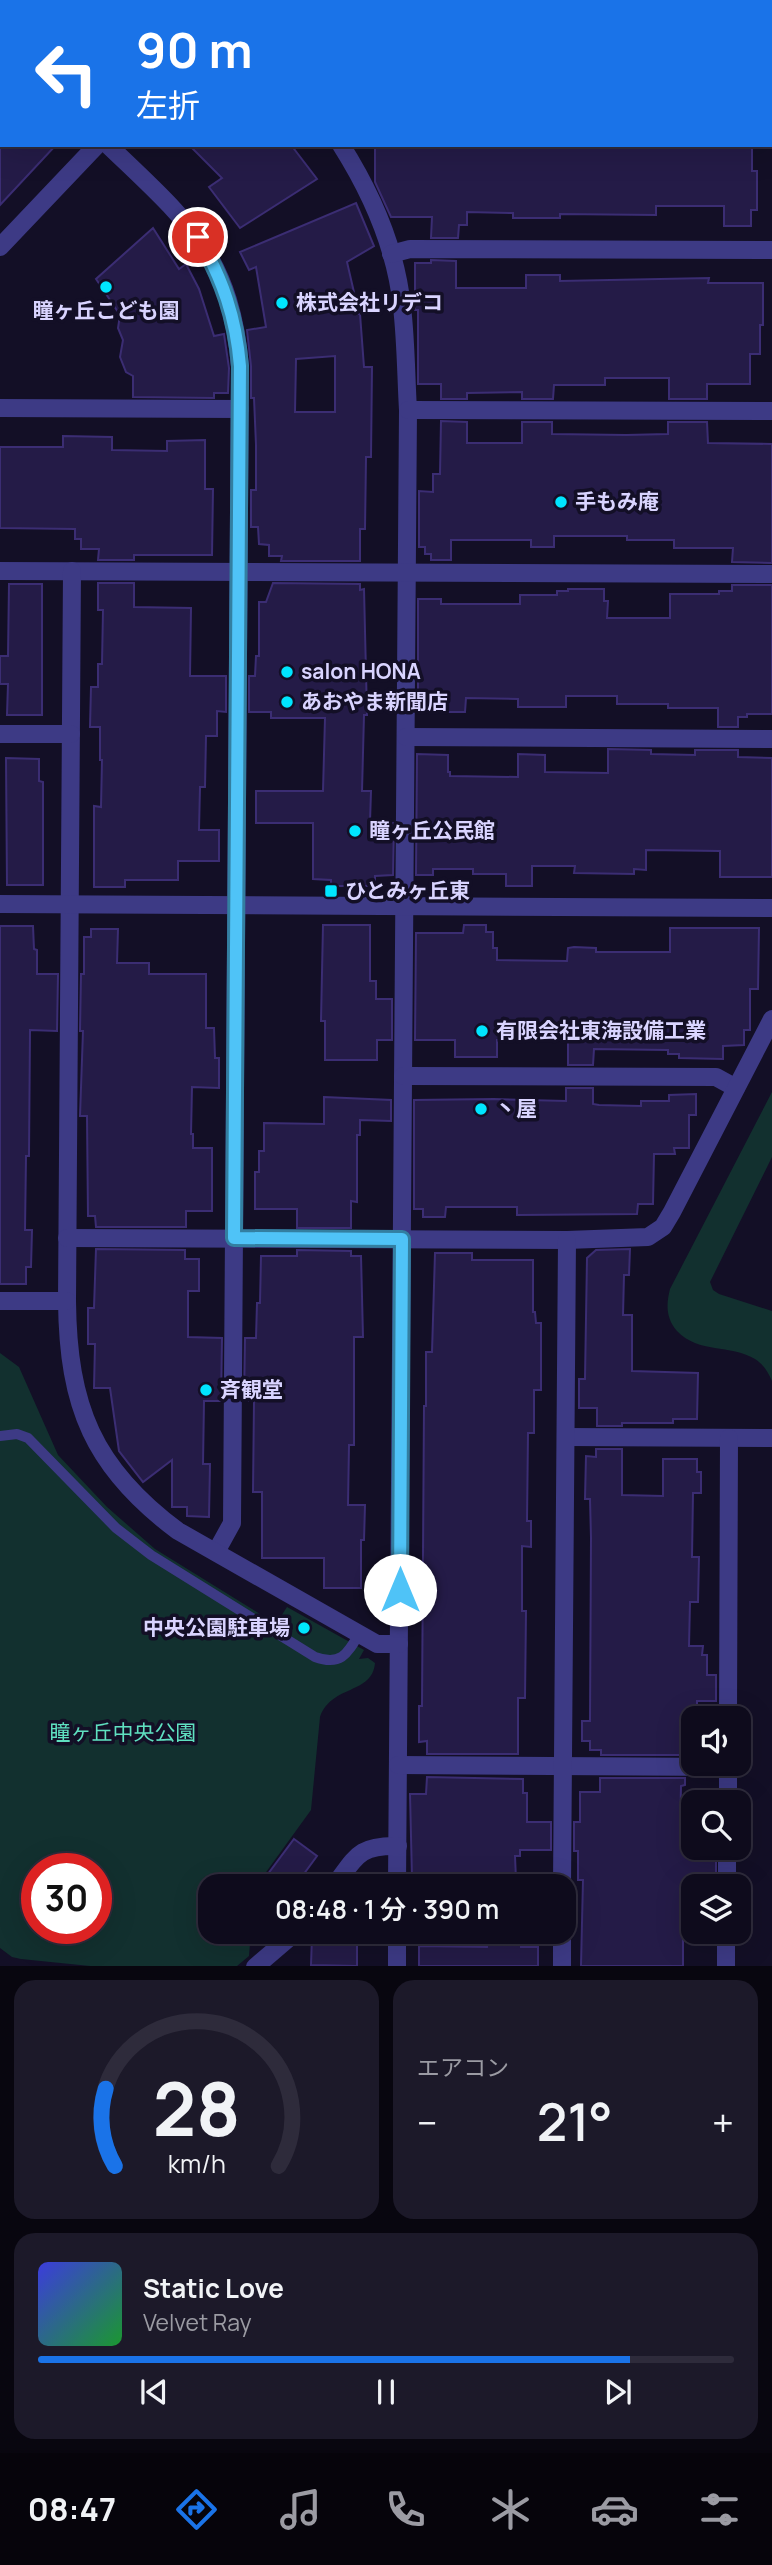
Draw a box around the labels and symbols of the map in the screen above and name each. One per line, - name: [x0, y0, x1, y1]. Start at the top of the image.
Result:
- pin: [168, 207, 228, 267]
- marker: 瞳ヶ丘こども園: [98, 279, 114, 295]
- place label: 株式会社リデコ: [296, 288, 443, 316]
- marker: 株式会社リデコ: [274, 295, 290, 311]
- place label: 瞳ヶ丘こども園: [33, 296, 180, 324]
- place label: 手もみ庵: [575, 487, 659, 515]
- marker: 手もみ庵: [553, 494, 569, 510]
- place label: salon HONA: [301, 657, 421, 685]
- marker: salon HONA: [279, 664, 295, 680]
- place label: あおやま新聞店: [301, 687, 448, 715]
- marker: あおやま新聞店: [279, 694, 295, 710]
- place label: 瞳ヶ丘公民館: [369, 816, 495, 844]
- marker: 瞳ヶ丘公民館: [347, 823, 363, 839]
- place label: ひとみヶ丘東: [345, 876, 470, 904]
- marker: ひとみヶ丘東: [323, 883, 339, 899]
- place label: 有限会社東海設備工業: [496, 1016, 706, 1044]
- marker: 有限会社東海設備工業: [474, 1023, 490, 1039]
- place label: 丶屋: [495, 1094, 537, 1122]
- marker: 丶屋: [473, 1101, 489, 1117]
- place label: 斉観堂: [220, 1375, 283, 1403]
- marker: 斉観堂: [198, 1382, 214, 1398]
- position arrow: [363, 1553, 437, 1627]
- place label: 中央公園駐車場: [143, 1613, 290, 1641]
- marker: 中央公園駐車場: [296, 1620, 312, 1636]
- park label: 瞳ヶ丘中央公園: [50, 1718, 197, 1746]
- speed limit sign: 30: [21, 1853, 112, 1944]

